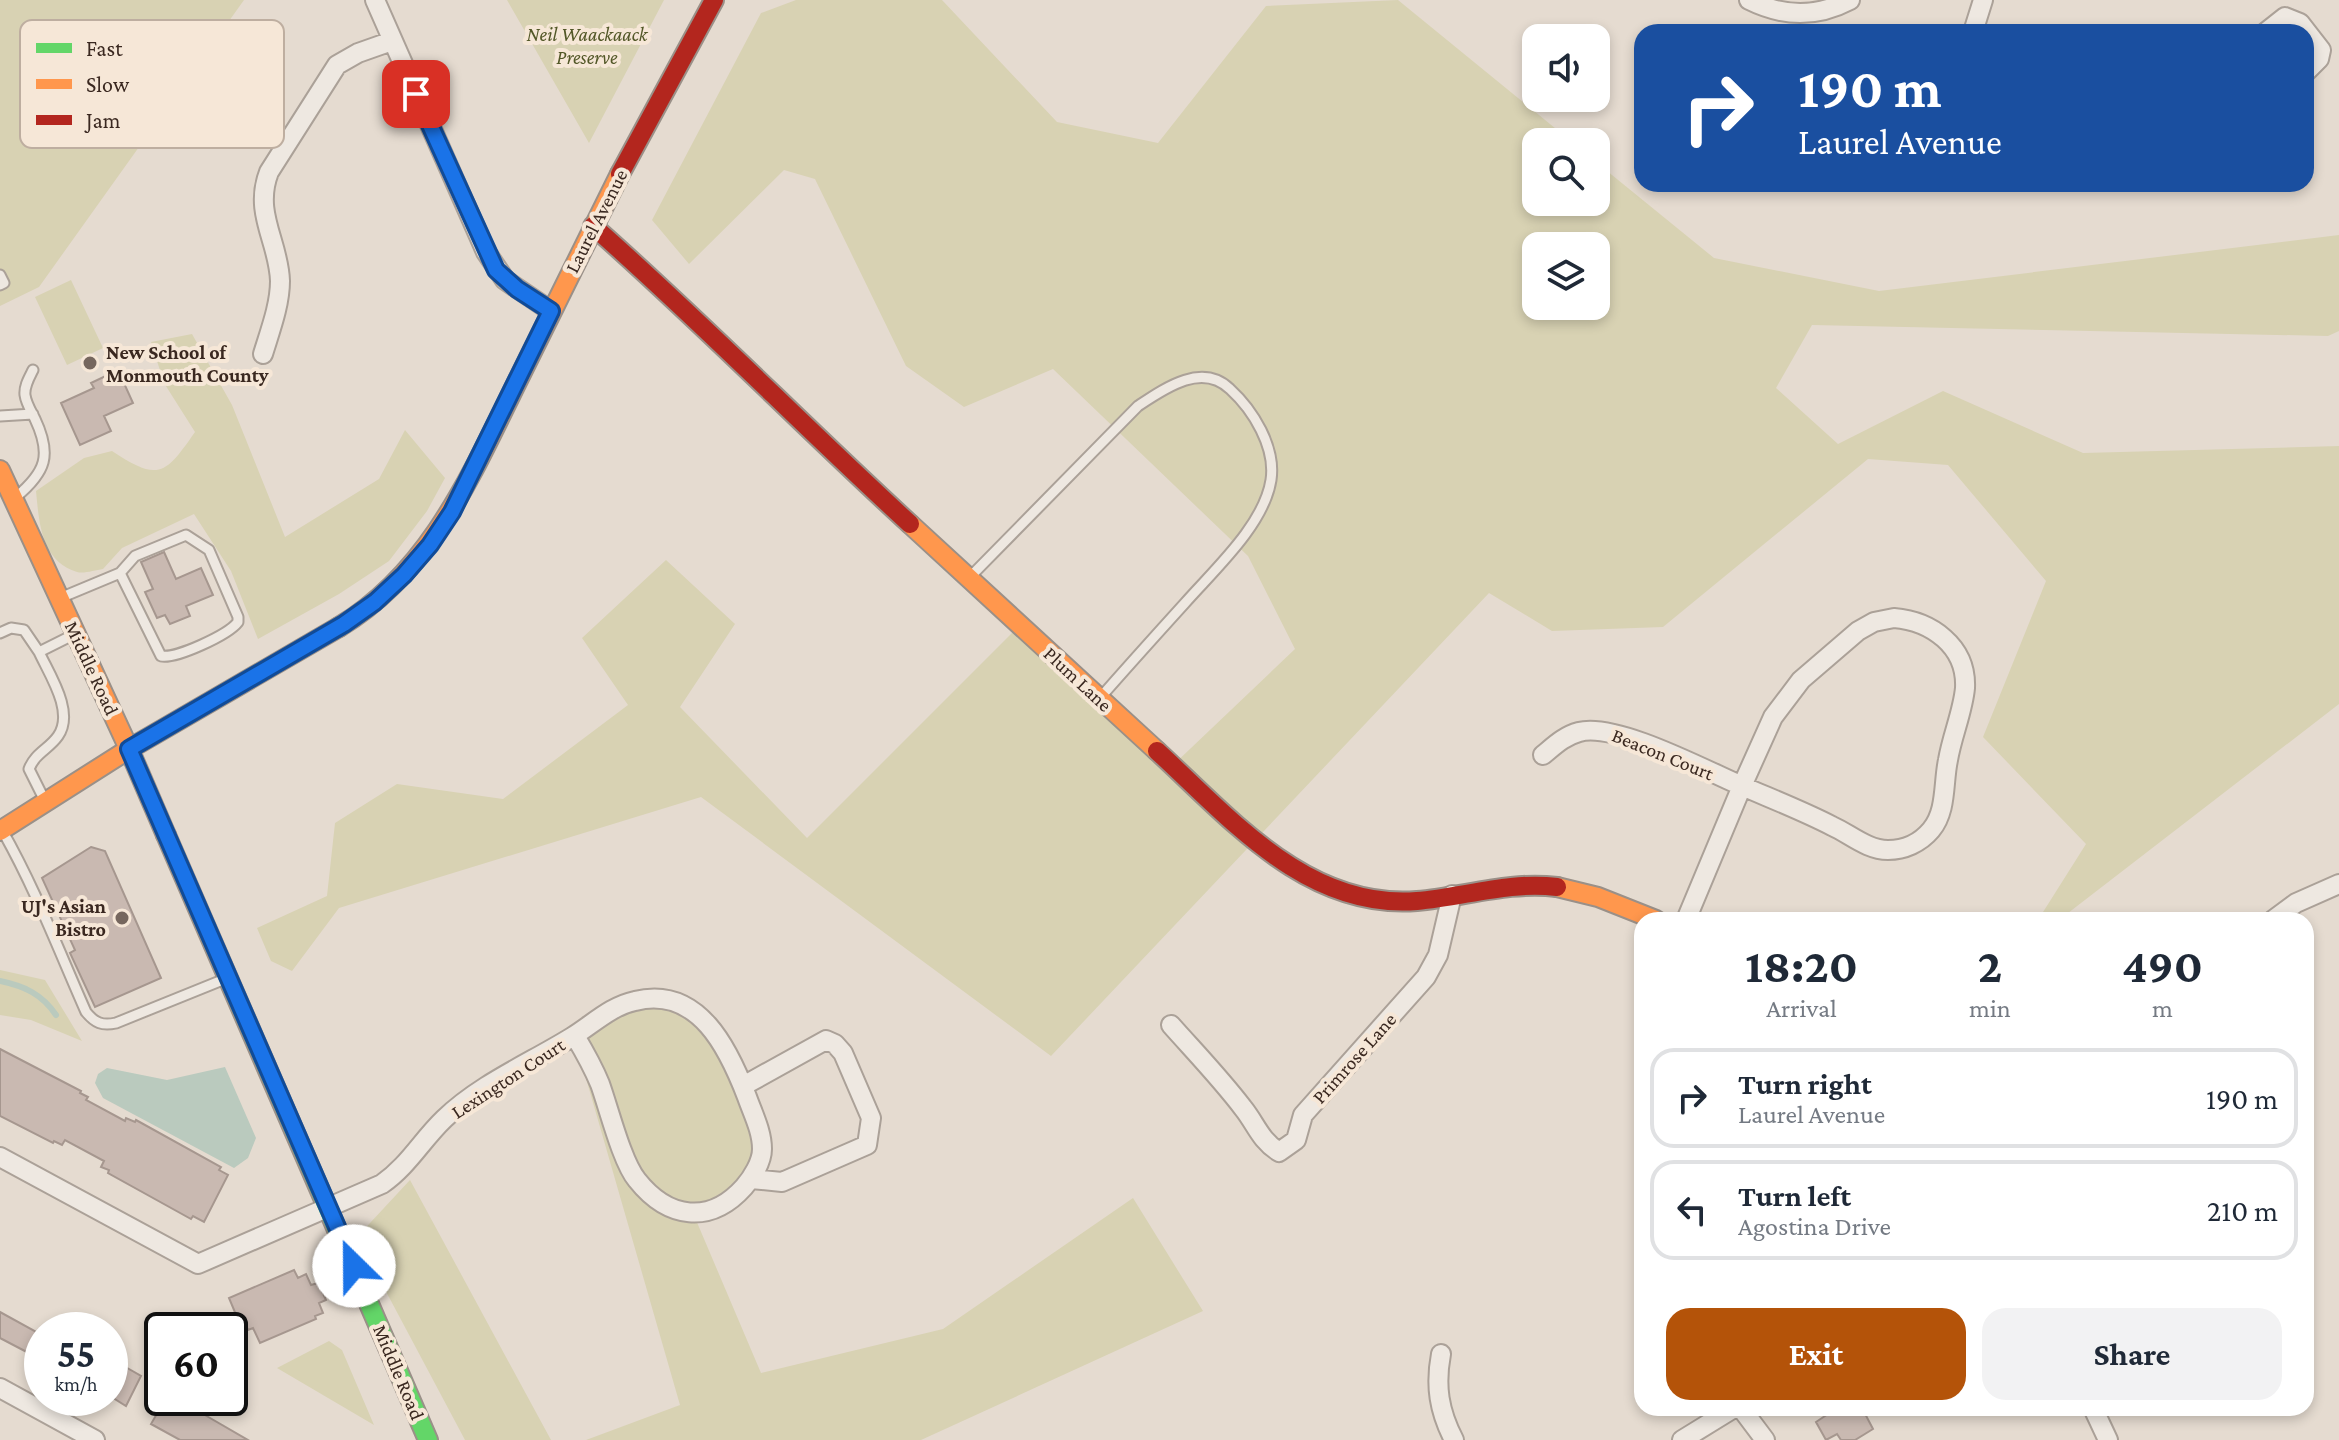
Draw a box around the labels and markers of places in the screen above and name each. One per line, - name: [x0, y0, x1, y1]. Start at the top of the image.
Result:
- pin: [382, 60, 450, 128]
- place label: New School of Monmouth County: [106, 341, 269, 386]
- marker: New School of Monmouth County: [81, 354, 99, 372]
- place label: UJ's Asian Bistro: [21, 895, 107, 940]
- marker: UJ's Asian Bistro: [113, 909, 131, 927]

